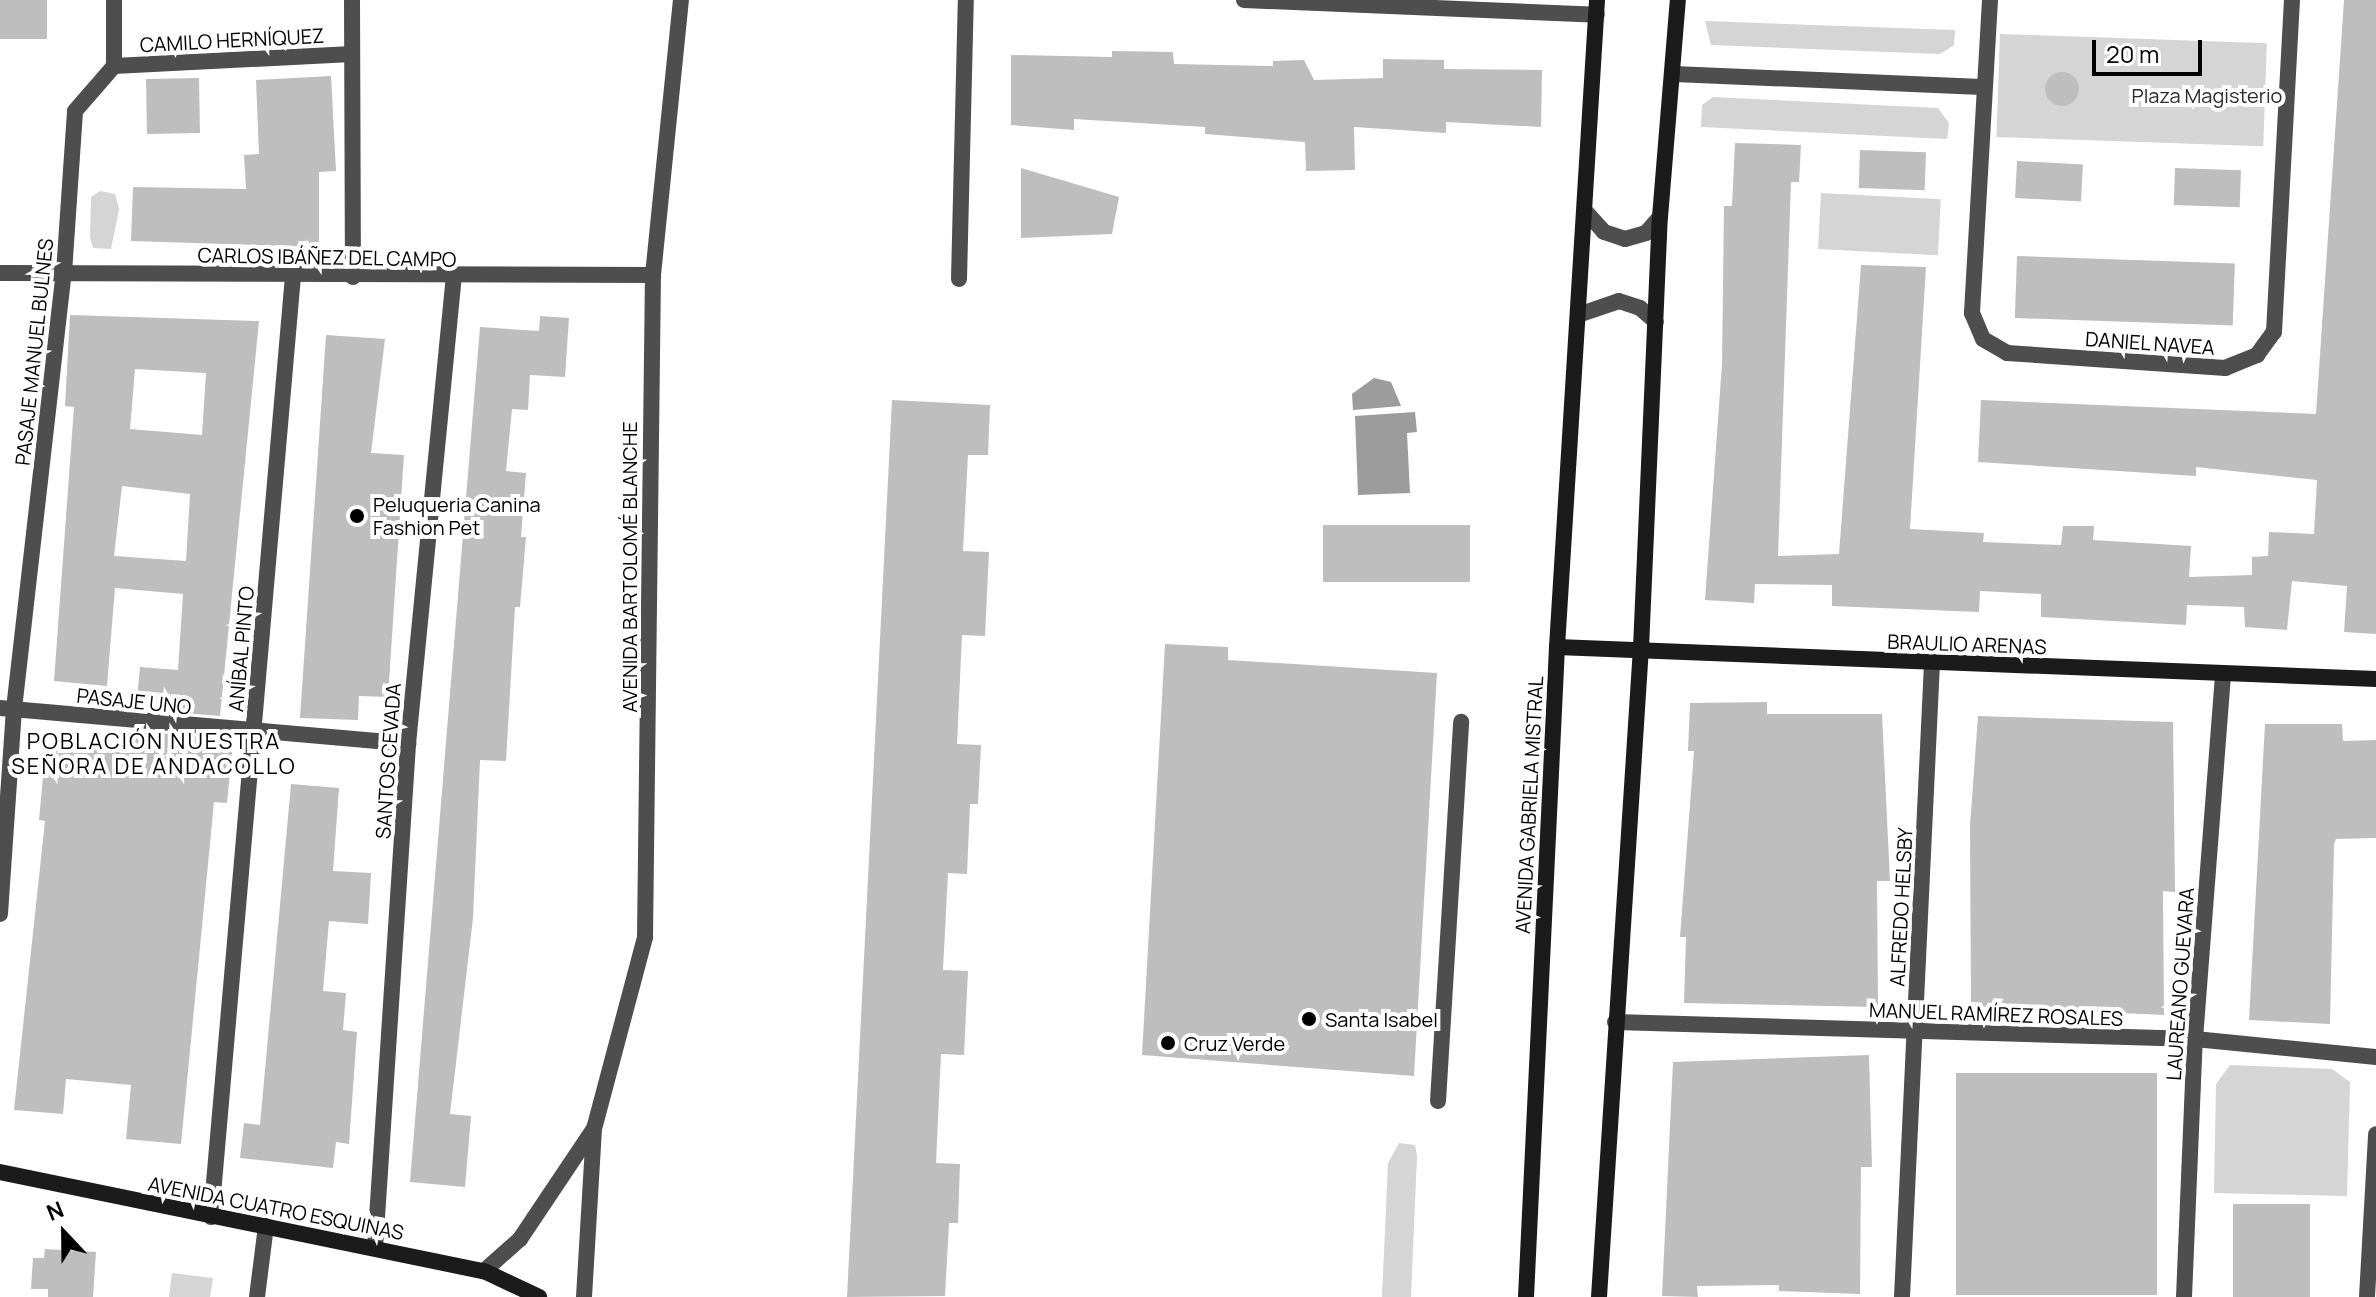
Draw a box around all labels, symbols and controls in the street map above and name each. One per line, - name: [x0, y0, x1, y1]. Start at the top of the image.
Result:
- street label: CAMILO HERNÍQUEZ: [139, 23, 325, 57]
- scale bar: [2096, 24, 2206, 74]
- text: 20 m: [2106, 37, 2159, 70]
- park label: Plaza Magisterio: [2132, 83, 2282, 107]
- street label: PASAJE MANUEL BULNES: [10, 237, 58, 467]
- street label: CARLOS IBÁÑEZ DEL CAMPO: [197, 243, 457, 271]
- street label: DANIEL NAVEA: [2084, 326, 2216, 360]
- street label: AVENIDA BARTOLOMÉ BLANCHE: [617, 421, 641, 713]
- place label: Peluqueria Canina Fashion Pet: [373, 492, 541, 539]
- marker: Peluqueria Canina Fashion Pet: [348, 507, 366, 525]
- street label: ANÍBAL PINTO: [224, 585, 258, 713]
- street label: BRAULIO ARENAS: [1887, 629, 2047, 659]
- street label: AVENIDA GABRIELA MISTRAL: [1510, 675, 1548, 935]
- street label: SANTOS CEVADA: [371, 682, 405, 840]
- street label: PASAJE UNO: [75, 683, 193, 719]
- district label: POBLACIÓN NUESTRA SEÑORA DE ANDACOLLO: [11, 728, 297, 780]
- street label: ALFREDO HELSBY: [1885, 827, 1917, 987]
- street label: LAUREANO GUEVARA: [2161, 887, 2199, 1081]
- street label: MANUEL RAMÍREZ ROSALES: [1868, 998, 2124, 1030]
- place label: Santa Isabel: [1325, 1007, 1438, 1031]
- marker: Santa Isabel: [1300, 1010, 1318, 1028]
- place label: Cruz Verde: [1184, 1031, 1285, 1055]
- marker: Cruz Verde: [1159, 1034, 1177, 1052]
- street label: AVENIDA CUATRO ESQUINAS: [146, 1171, 406, 1245]
- north arrow: [24, 1193, 104, 1273]
- text: N: [42, 1194, 68, 1228]

